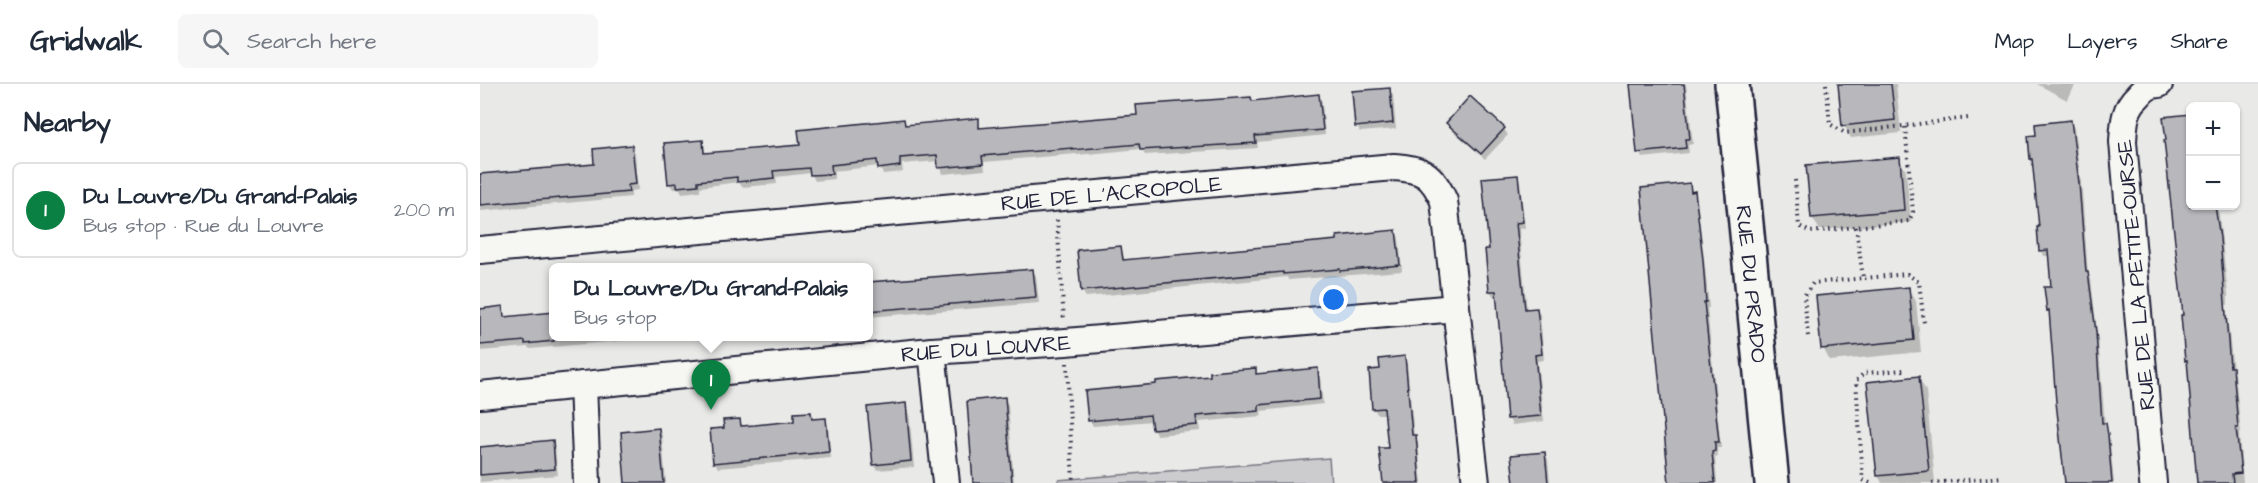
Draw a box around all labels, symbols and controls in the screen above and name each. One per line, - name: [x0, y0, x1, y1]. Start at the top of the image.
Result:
- search box: [178, 14, 598, 68]
- text: Gridwalk: [30, 22, 142, 61]
- icon: search: [199, 25, 232, 58]
- text: Search here: [247, 26, 377, 57]
- text: Map: [1994, 27, 2034, 56]
- text: Layers: [2067, 27, 2137, 56]
- text: Share: [2170, 27, 2228, 56]
- map controls: [2186, 102, 2240, 210]
- button: +: [2186, 102, 2240, 156]
- text: Nearby: [24, 105, 111, 141]
- street label: RUE DE LA PETITE-OURSE: [2109, 138, 2164, 412]
- button: −: [2186, 156, 2240, 210]
- street label: RUE DE L'ACROPOLE: [1000, 169, 1223, 220]
- text: Du Louvre/Du Grand-Palais: [83, 181, 358, 212]
- text: 1: [44, 196, 47, 224]
- text: 200 m: [394, 196, 454, 224]
- street label: RUE DU PRADO: [1727, 204, 1774, 365]
- text: Bus stop · Rue du Louvre: [83, 212, 324, 240]
- popup: [549, 263, 873, 341]
- text: Du Louvre/Du Grand-Palais: [574, 273, 848, 304]
- your location: [1319, 285, 1348, 314]
- text: Bus stop: [574, 304, 657, 332]
- street label: RUE DU LOUVRE: [900, 328, 1072, 371]
- pin: 1: [692, 360, 730, 410]

